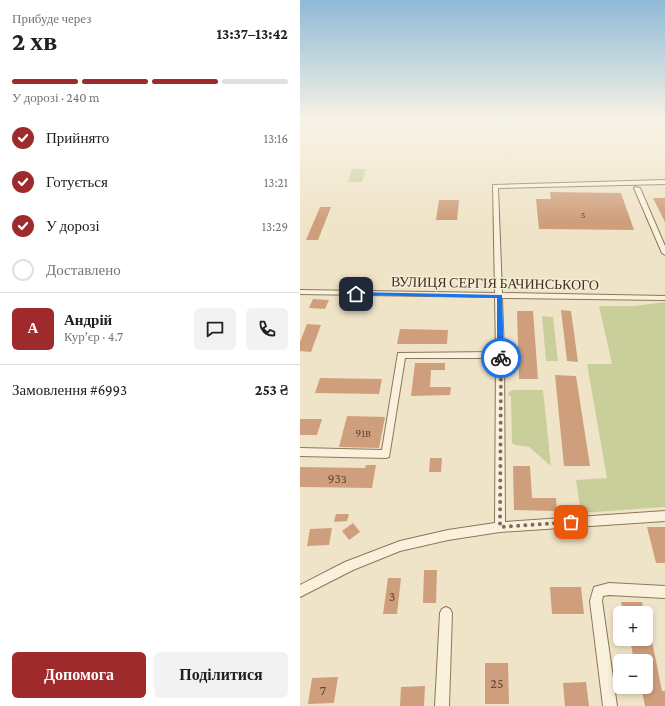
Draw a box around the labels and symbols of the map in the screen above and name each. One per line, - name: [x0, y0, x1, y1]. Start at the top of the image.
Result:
- house number: 5: [581, 209, 586, 220]
- street label: ВУЛИЦЯ СЕРГІЯ БАЧИНСЬКОГО: [391, 273, 599, 293]
- pin: [339, 277, 373, 311]
- courier: [481, 338, 521, 378]
- house number: 91в: [355, 426, 371, 440]
- house number: 93з: [327, 470, 347, 486]
- pin: [554, 505, 588, 539]
- house number: 3: [389, 588, 395, 604]
- house number: 25: [490, 675, 504, 691]
- house number: 7: [320, 682, 327, 698]

